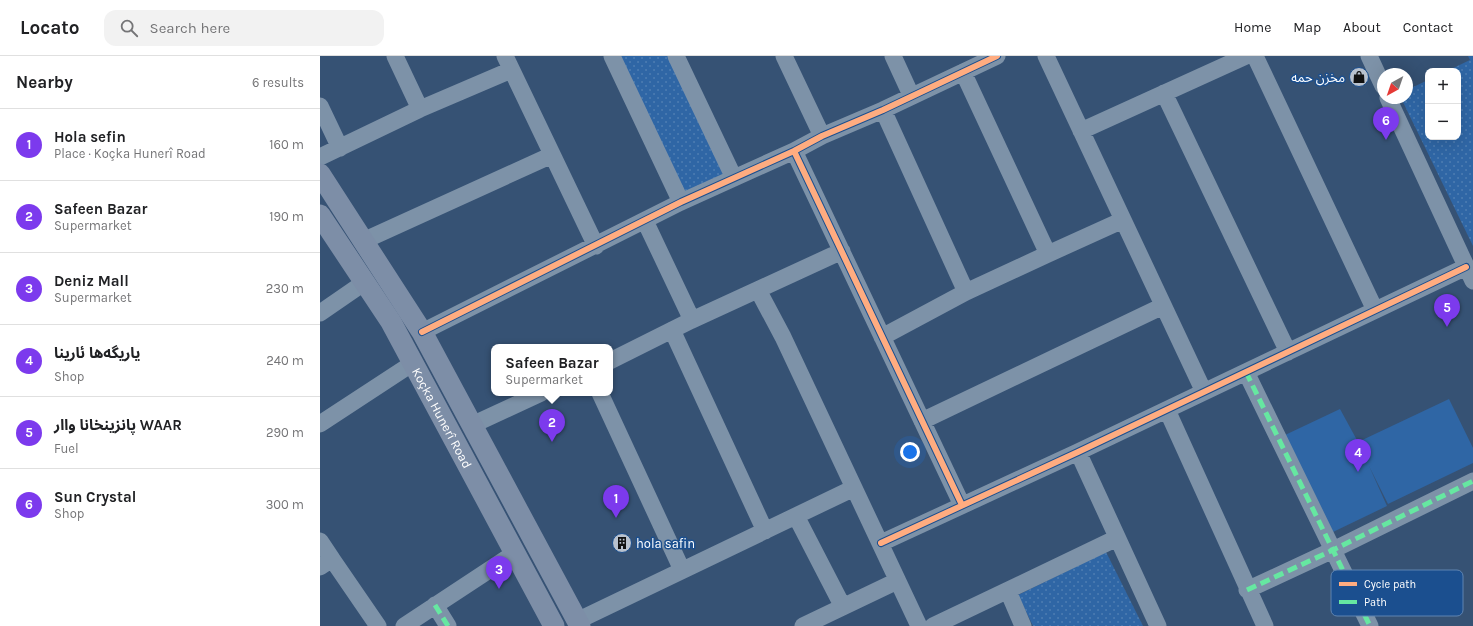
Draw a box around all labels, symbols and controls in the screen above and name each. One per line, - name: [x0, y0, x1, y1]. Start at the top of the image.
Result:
- search box: [104, 10, 384, 46]
- text: Locato: [20, 17, 80, 39]
- icon: search: [118, 17, 140, 39]
- text: Search here: [150, 19, 230, 37]
- text: Home: [1234, 19, 1271, 36]
- text: Map: [1293, 19, 1321, 36]
- text: About: [1343, 19, 1381, 36]
- text: Contact: [1403, 19, 1453, 36]
- shop icon: مخزن حمه: [1348, 66, 1370, 88]
- north arrow: [1377, 68, 1413, 104]
- map controls: [1425, 68, 1461, 140]
- button: +: [1425, 68, 1461, 104]
- place label: مخزن حمه: [1291, 70, 1345, 86]
- text: Nearby: [16, 72, 73, 92]
- text: 6 results: [252, 75, 304, 90]
- button: −: [1425, 104, 1461, 140]
- pin: 6: [1373, 107, 1399, 140]
- text: Hola sefin: [54, 128, 126, 146]
- text: 1: [27, 137, 31, 152]
- text: 160 m: [269, 137, 304, 152]
- text: Place · Koçka Hunerî Road: [54, 146, 206, 161]
- text: Safeen Bazar: [54, 200, 147, 218]
- text: 2: [25, 209, 33, 224]
- text: 190 m: [269, 209, 304, 224]
- text: Supermarket: [54, 218, 132, 233]
- text: Deniz Mall: [54, 272, 129, 290]
- text: 3: [25, 281, 33, 296]
- text: 230 m: [266, 281, 304, 296]
- text: Supermarket: [54, 290, 132, 305]
- pin: 5: [1434, 294, 1460, 327]
- text: ياريگەها ئارينا: [54, 344, 141, 362]
- popup: [491, 344, 613, 396]
- text: 4: [25, 353, 33, 368]
- text: 240 m: [266, 353, 304, 368]
- text: Safeen Bazar: [505, 354, 599, 372]
- street label: Koçka Hunerî Road: [409, 365, 475, 471]
- text: Shop: [54, 369, 84, 384]
- text: Supermarket: [505, 372, 583, 387]
- pin: 2: [539, 409, 565, 442]
- text: پانزینخانا واار WAAR: [54, 416, 182, 434]
- text: 5: [25, 425, 33, 440]
- text: 290 m: [266, 425, 304, 440]
- pin: 4: [1345, 439, 1371, 472]
- text: Fuel: [54, 441, 79, 456]
- your location: [900, 442, 920, 462]
- pin: 1: [603, 485, 629, 518]
- text: Sun Crystal: [54, 488, 136, 506]
- text: 6: [25, 497, 33, 512]
- text: 300 m: [266, 497, 304, 512]
- text: Shop: [54, 506, 84, 521]
- building icon: hola safin: [611, 532, 633, 554]
- place label: hola safin: [636, 536, 695, 551]
- pin: 3: [486, 556, 512, 589]
- legend: [1331, 570, 1463, 616]
- text: Cycle path: [1364, 578, 1416, 591]
- text: Path: [1364, 596, 1387, 609]

